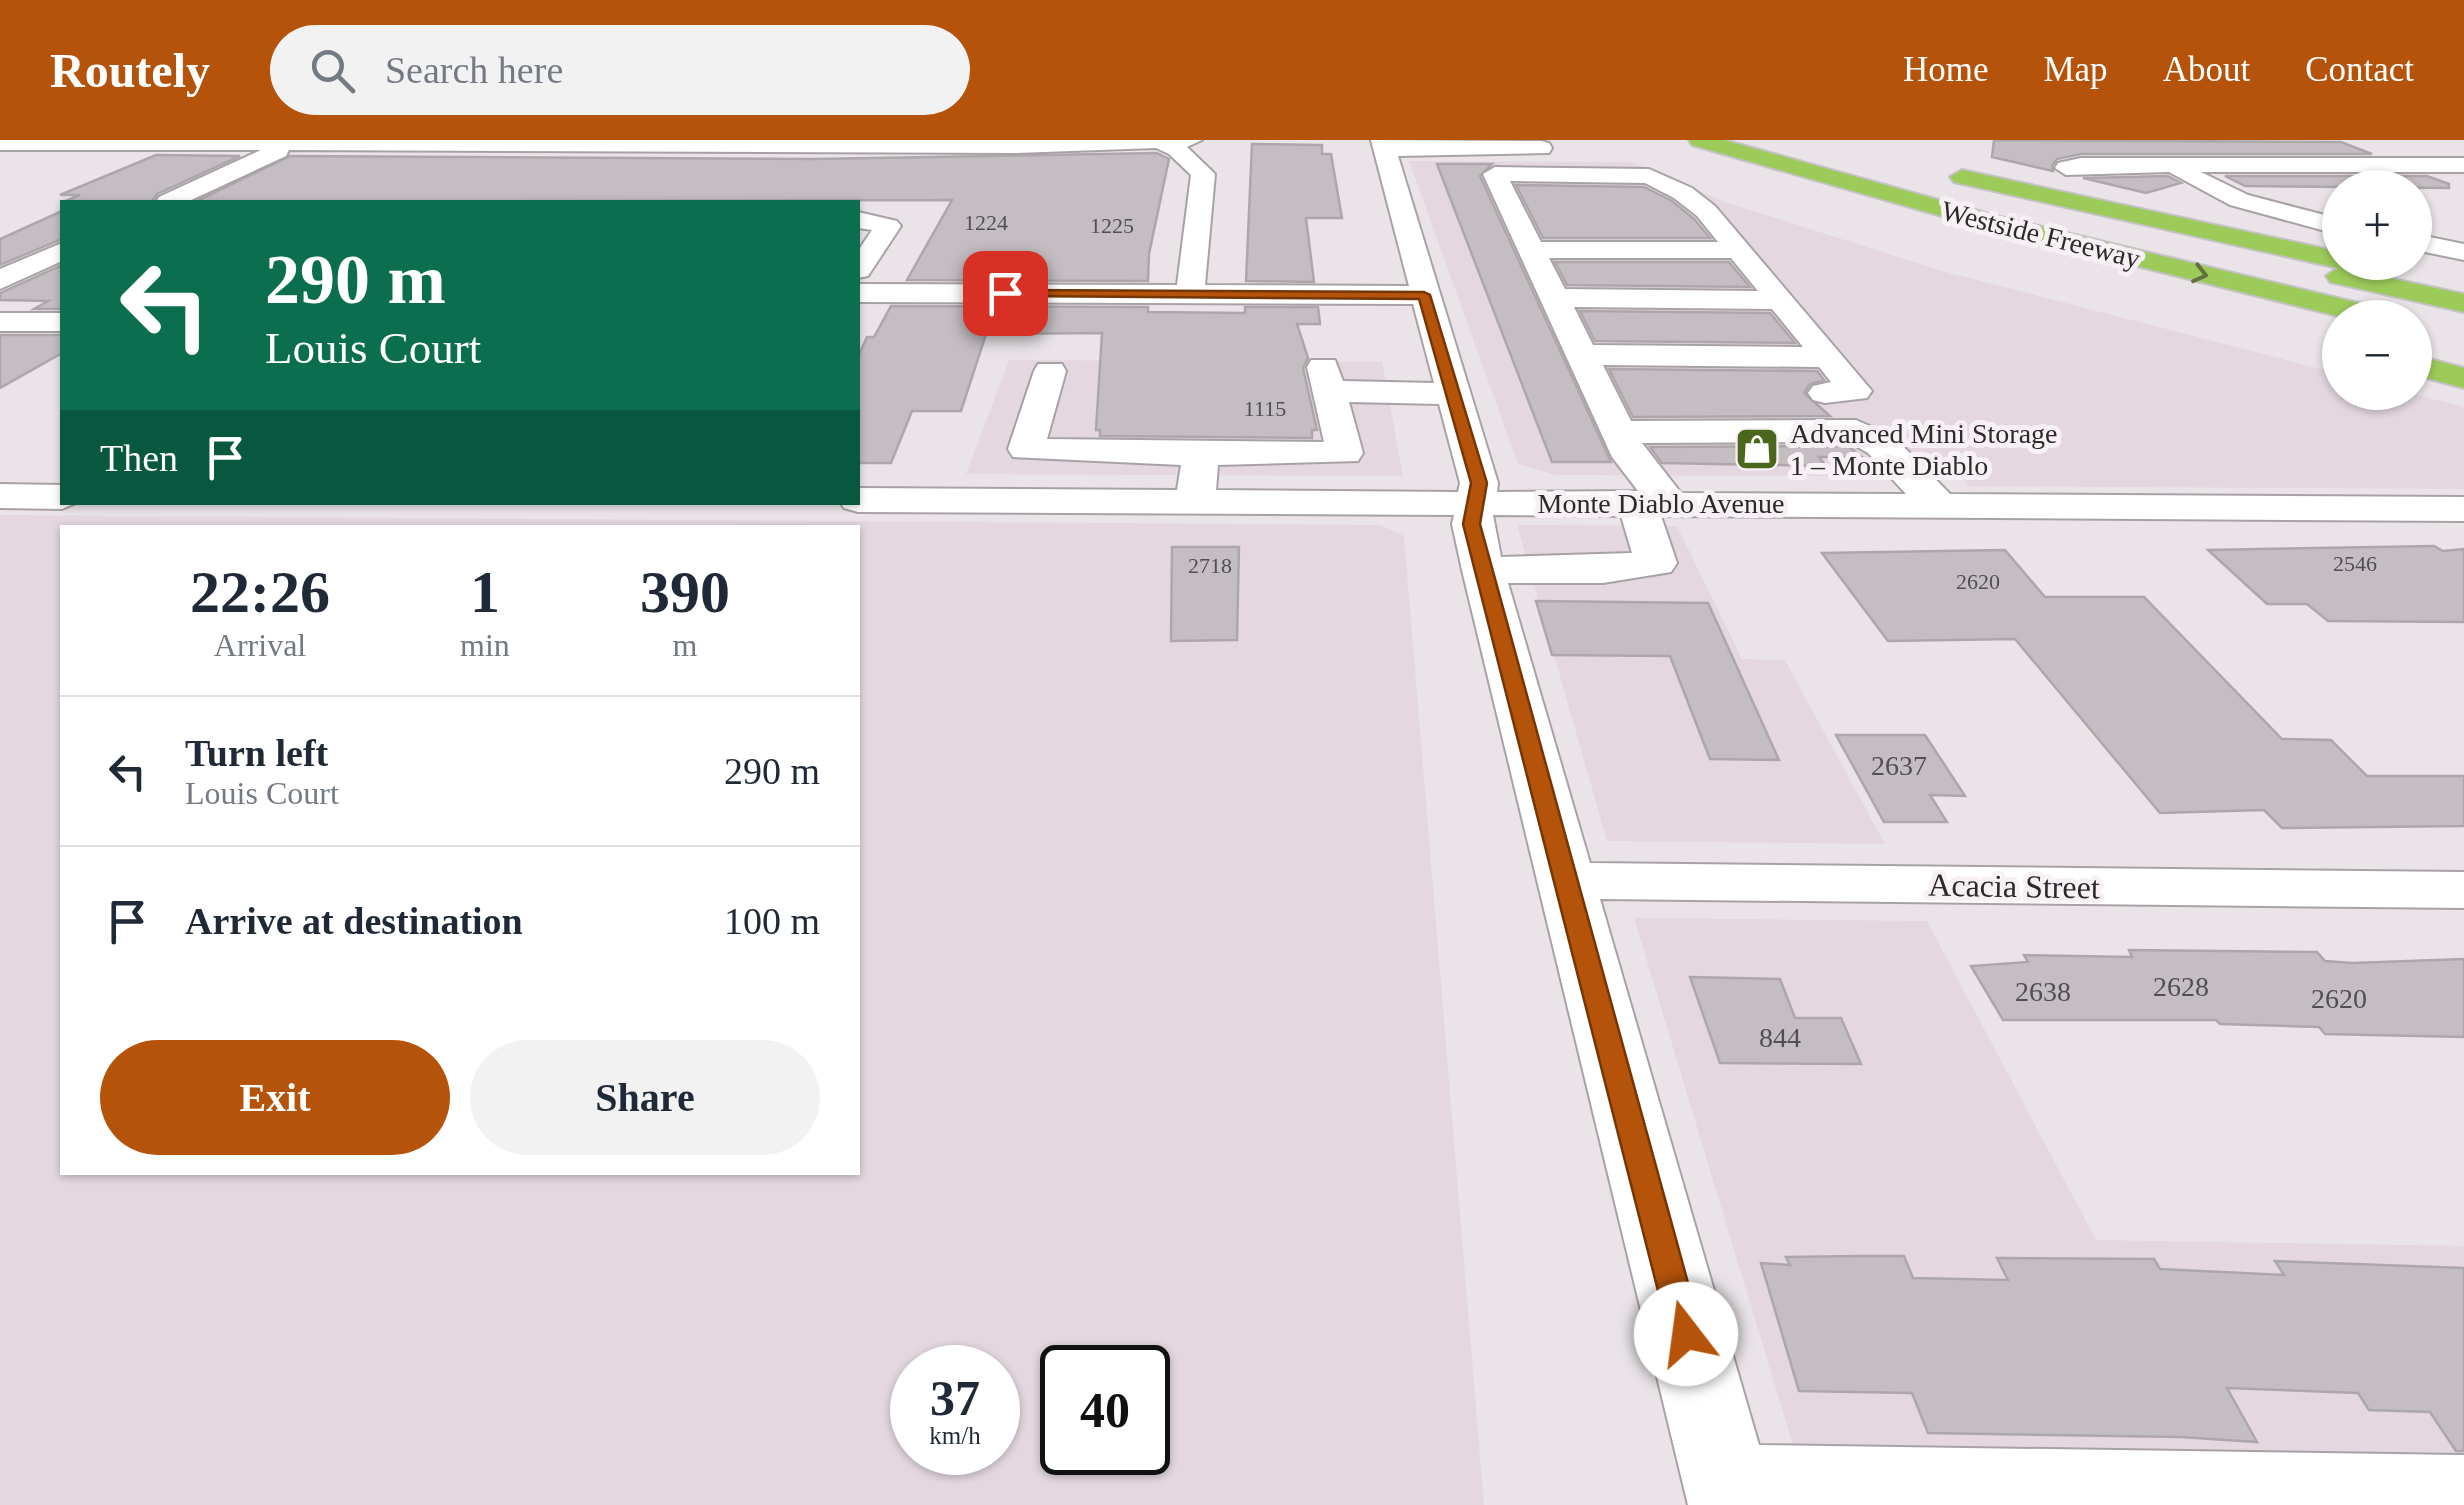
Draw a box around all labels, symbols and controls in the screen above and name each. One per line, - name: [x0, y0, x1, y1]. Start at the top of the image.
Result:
- search box: [270, 25, 970, 115]
- icon: search: [305, 43, 360, 98]
- text: Routely: [50, 44, 210, 97]
- text: Search here: [385, 49, 563, 91]
- text: Home: [1903, 50, 1988, 89]
- text: Map: [2043, 50, 2108, 89]
- text: About: [2163, 50, 2250, 89]
- text: Contact: [2305, 50, 2414, 89]
- map controls: [2322, 170, 2432, 410]
- button: +: [2322, 170, 2432, 280]
- street label: Westside Freeway: [1938, 195, 2144, 274]
- house number: 1224: [964, 210, 1008, 235]
- house number: 1225: [1090, 213, 1134, 238]
- icon: left: [100, 240, 230, 370]
- text: 290 m: [265, 241, 446, 318]
- pin: [963, 251, 1048, 336]
- one-way arrow: [2191, 262, 2208, 283]
- icon: arrive: [978, 266, 1033, 321]
- button: −: [2322, 300, 2432, 410]
- text: Louis Court: [265, 323, 481, 373]
- house number: 1115: [1244, 396, 1286, 421]
- place label: Advanced Mini Storage 1 – Monte Diablo: [1790, 418, 2058, 481]
- shop icon: Advanced Mini Storage 1 – Monte Diablo: [1734, 426, 1780, 472]
- icon: arrive: [198, 430, 253, 485]
- text: Then: [100, 437, 178, 479]
- street label: Monte Diablo Avenue: [1538, 488, 1784, 519]
- house number: 2546: [2333, 551, 2377, 576]
- house number: 2718: [1188, 553, 1232, 578]
- text: 22:26: [190, 559, 330, 625]
- text: 1: [470, 559, 500, 625]
- text: 390: [640, 559, 730, 625]
- house number: 2620: [1956, 569, 2000, 594]
- text: Arrival: [214, 627, 306, 663]
- text: min: [460, 627, 510, 663]
- text: m: [672, 627, 697, 663]
- text: Turn left: [185, 732, 328, 774]
- icon: left: [100, 744, 155, 799]
- text: 290 m: [724, 750, 820, 792]
- house number: 2637: [1871, 750, 1927, 781]
- text: Louis Court: [185, 775, 339, 811]
- street label: Acacia Street: [1928, 867, 2100, 905]
- icon: arrive: [100, 894, 155, 949]
- text: Arrive at destination: [185, 900, 523, 942]
- text: 100 m: [724, 900, 820, 942]
- house number: 2628: [2153, 971, 2209, 1002]
- house number: 2638: [2015, 976, 2071, 1007]
- house number: 2620: [2311, 983, 2367, 1014]
- house number: 844: [1759, 1022, 1801, 1053]
- button: Exit: [100, 1040, 450, 1155]
- button: Share: [470, 1040, 820, 1155]
- position arrow: [1634, 1282, 1738, 1386]
- speed limit sign: 40: [1040, 1345, 1170, 1475]
- text: 37: [930, 1370, 980, 1426]
- text: km/h: [929, 1422, 981, 1449]

